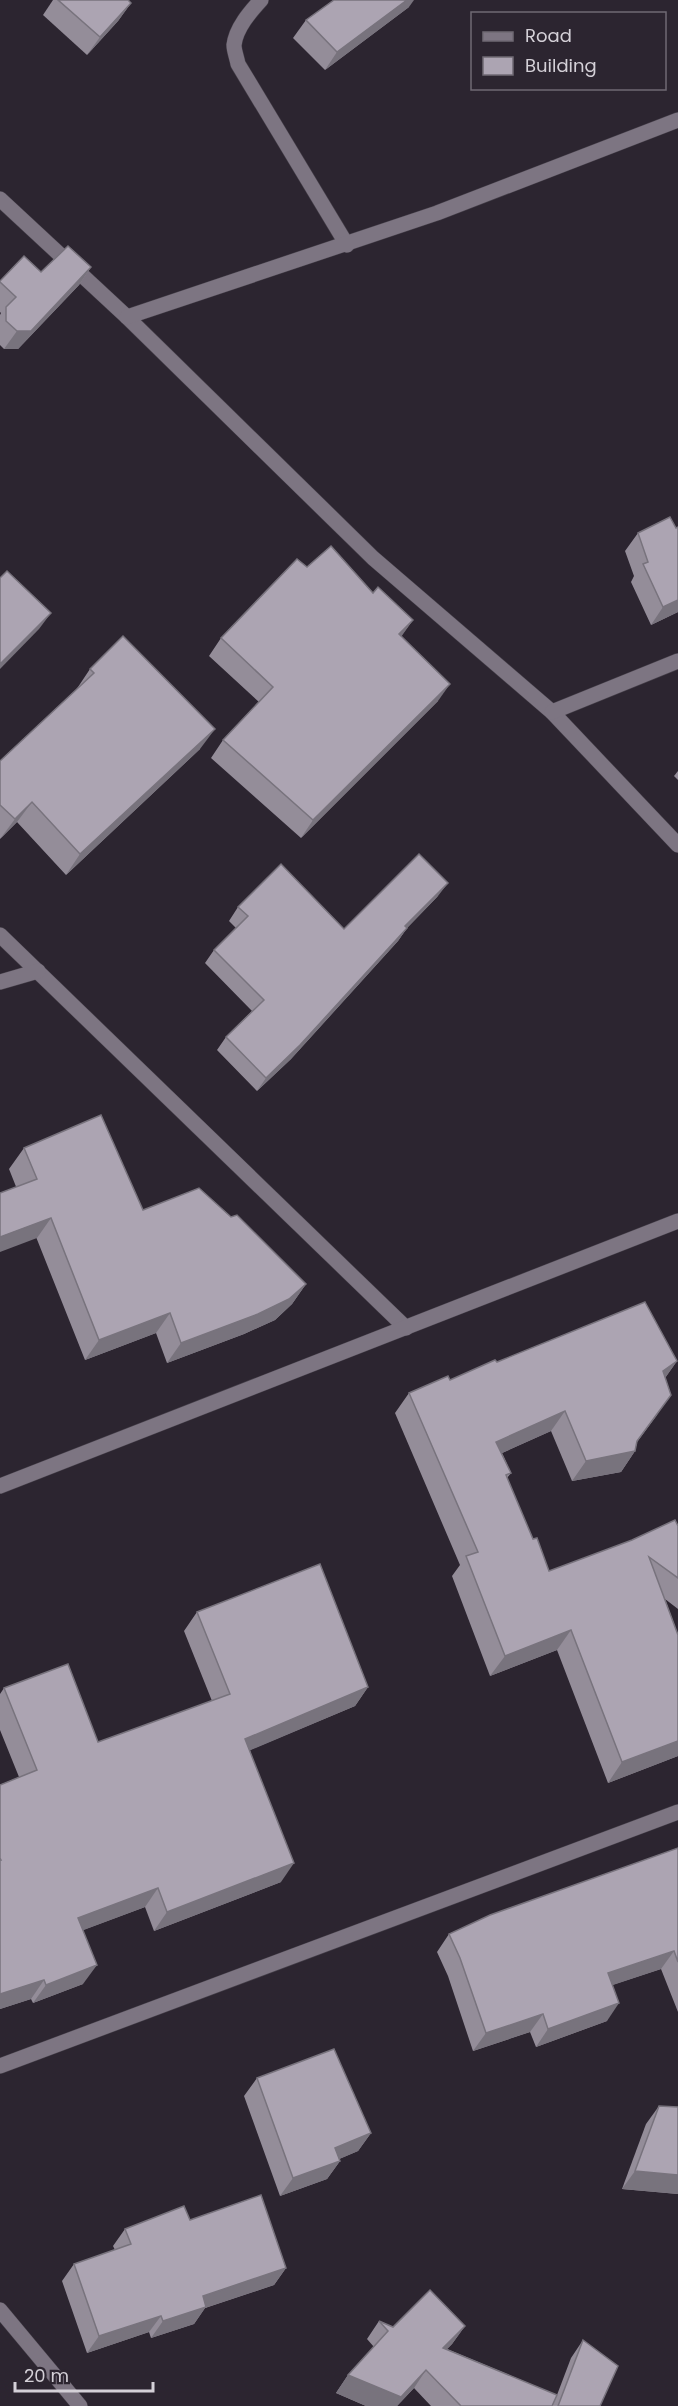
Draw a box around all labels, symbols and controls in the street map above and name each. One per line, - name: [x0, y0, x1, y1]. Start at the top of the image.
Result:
- legend: [471, 12, 666, 90]
- text: Road: [525, 23, 572, 48]
- text: Building: [525, 53, 597, 78]
- scale bar: [15, 2355, 153, 2393]
- text: 20 m: [24, 2363, 69, 2388]

